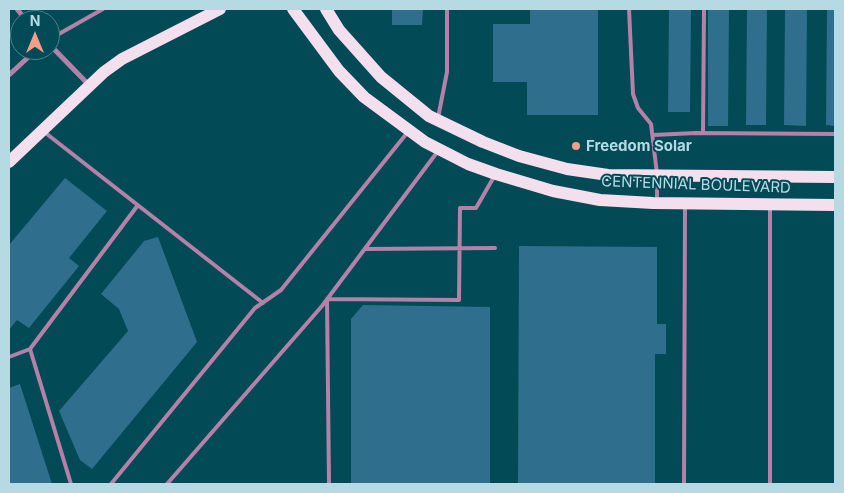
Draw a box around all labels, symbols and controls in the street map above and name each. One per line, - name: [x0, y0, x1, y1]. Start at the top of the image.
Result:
- north arrow: [10, 10, 60, 60]
- text: N: [30, 12, 40, 29]
- place label: Freedom Solar: [586, 137, 692, 155]
- marker: Freedom Solar: [570, 140, 582, 152]
- street label: CENTENNIAL BOULEVARD: [601, 173, 791, 197]

